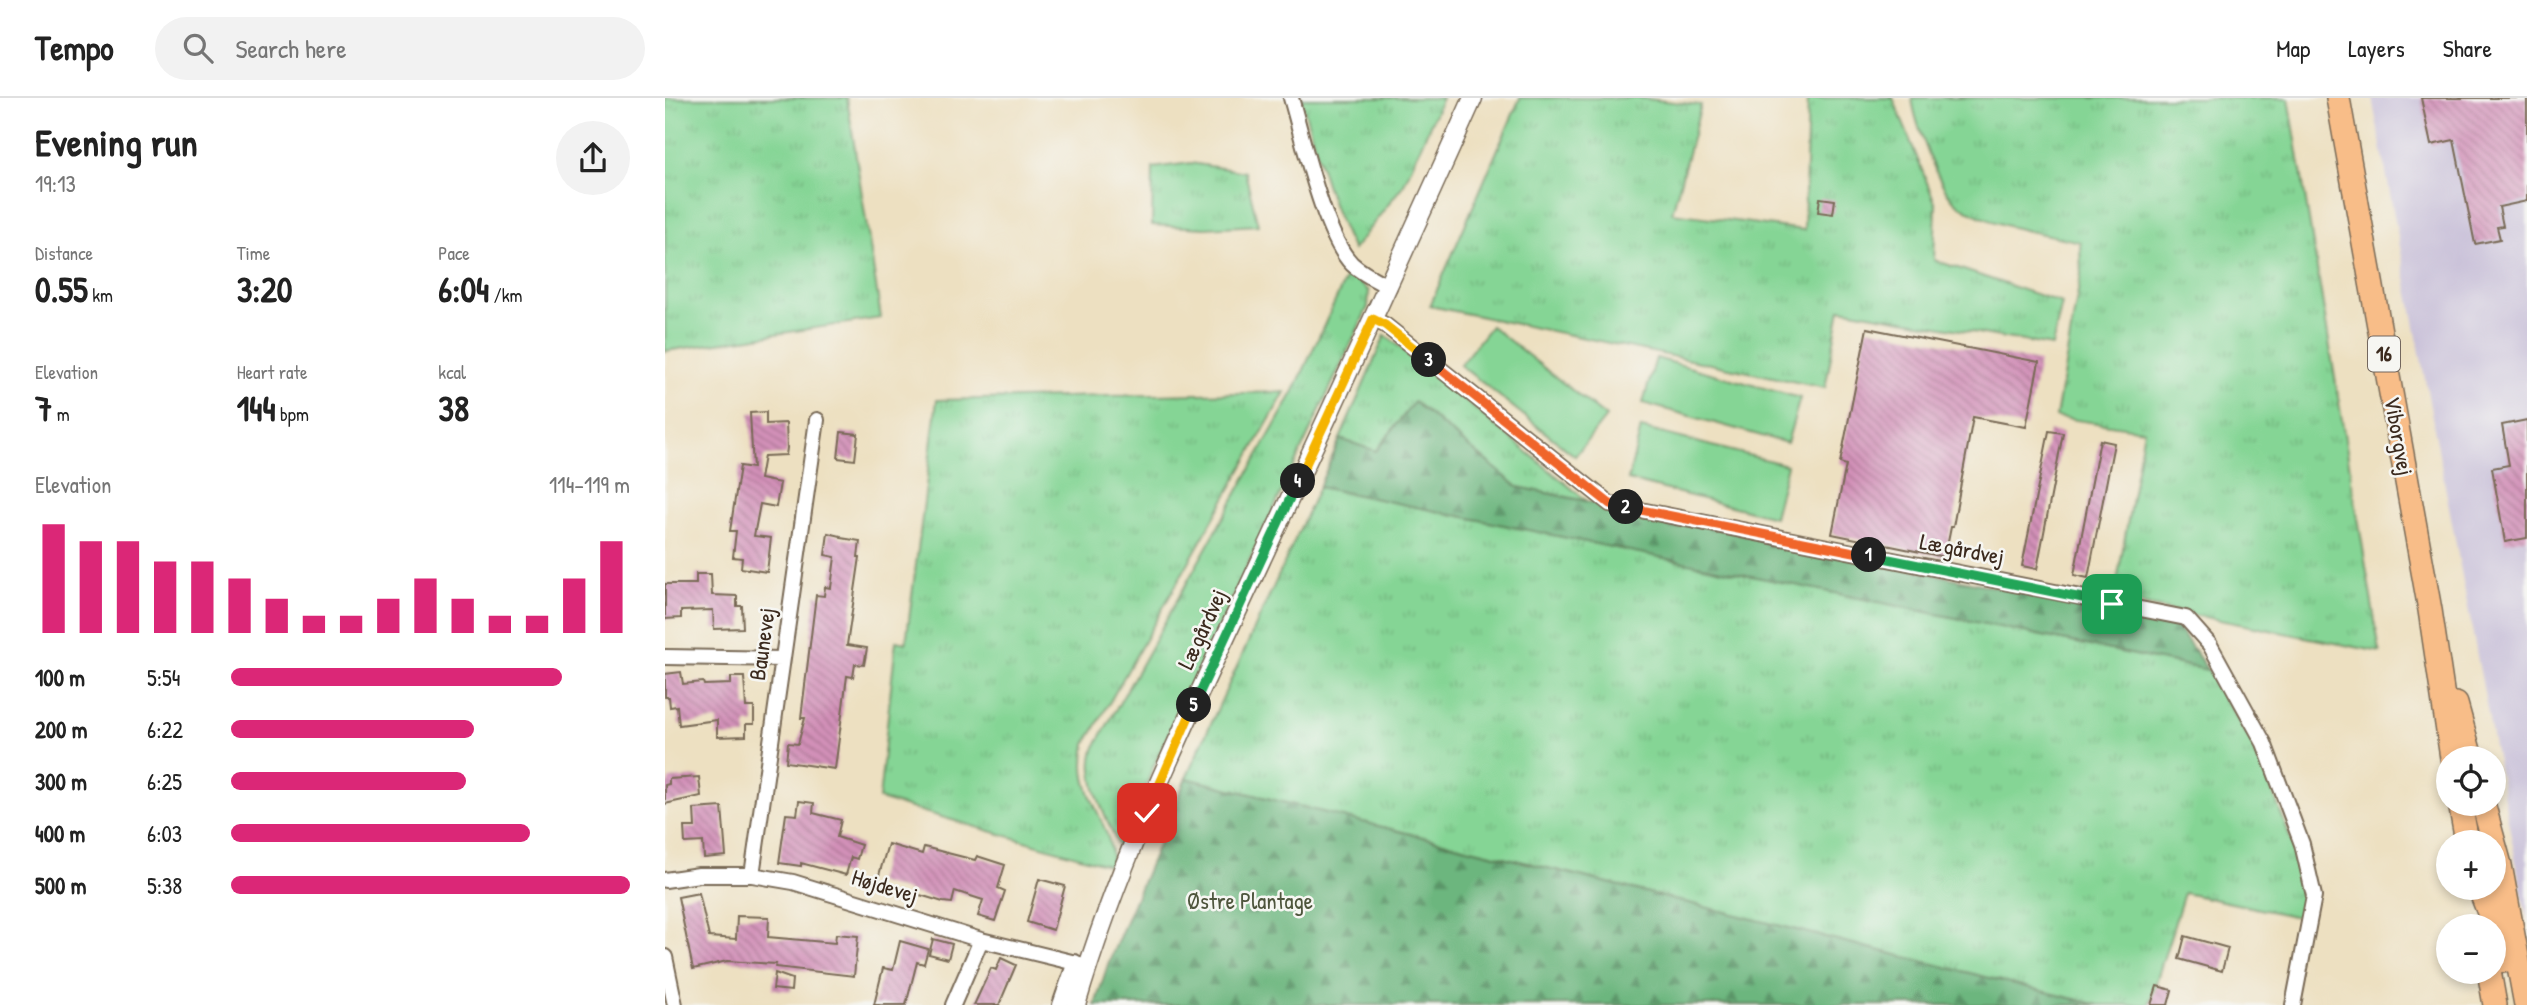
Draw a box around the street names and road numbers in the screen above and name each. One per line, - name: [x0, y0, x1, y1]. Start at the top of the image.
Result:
- road number: 16: [2368, 336, 2400, 372]
- street label: Viborgvej: [2377, 394, 2422, 478]
- street label: Lægårdvej: [1917, 525, 2007, 572]
- street label: Lægårdvej: [1170, 584, 1234, 674]
- street label: Baunevej: [741, 606, 782, 682]
- street label: Højdevej: [848, 861, 922, 910]

